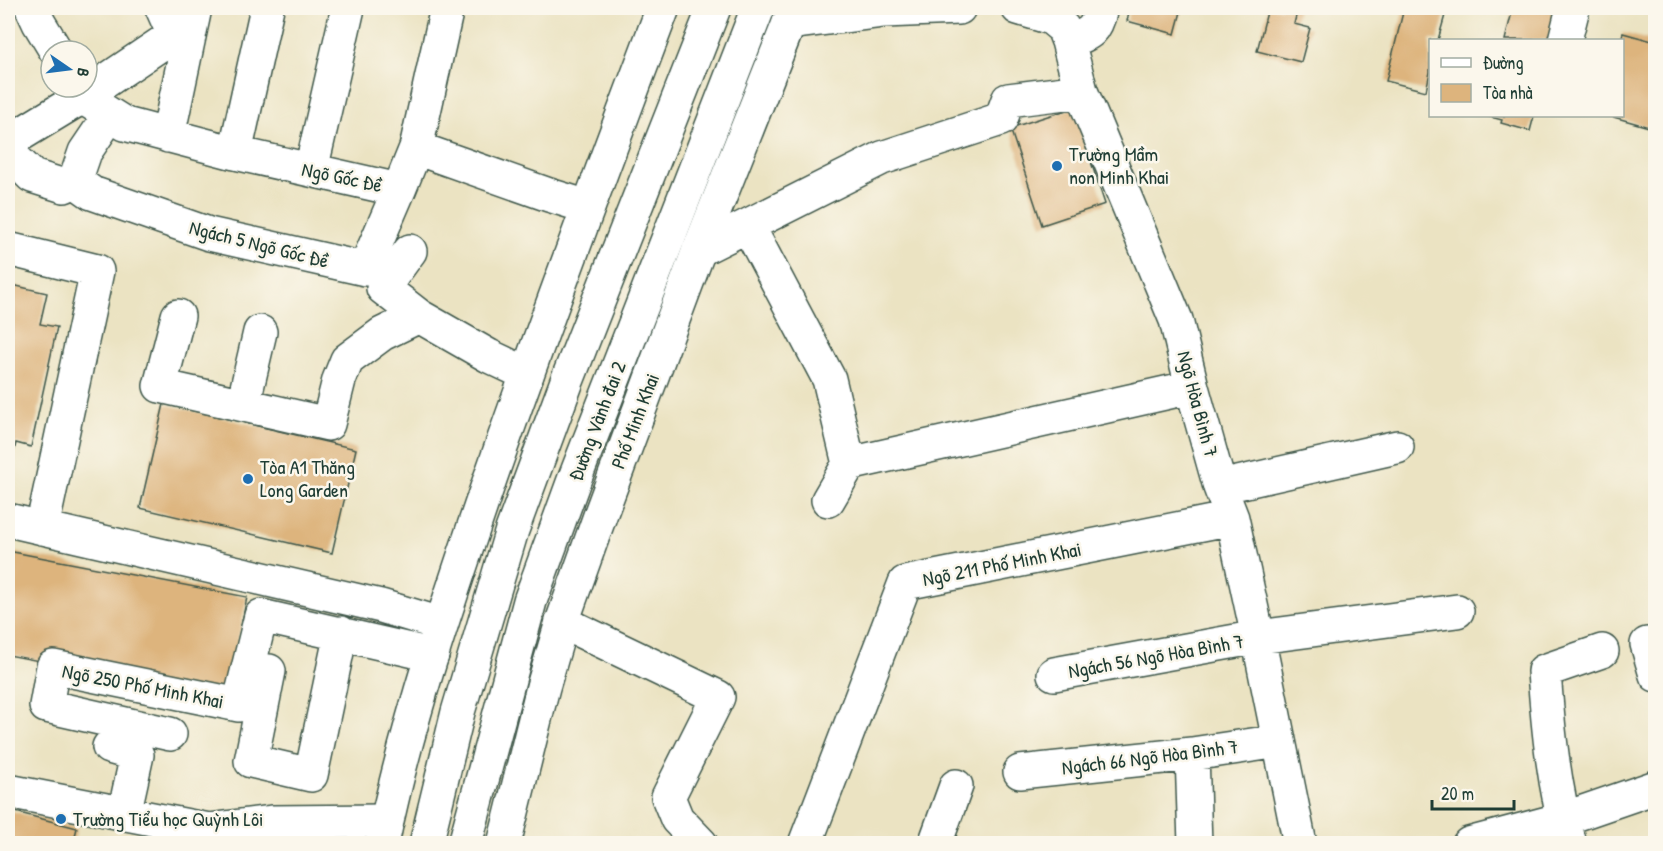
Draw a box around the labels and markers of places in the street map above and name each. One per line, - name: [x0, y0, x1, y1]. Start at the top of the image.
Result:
- place label: Trường Mầm non Minh Khai: [1069, 140, 1169, 190]
- marker: Trường Mầm non Minh Khai: [1050, 159, 1064, 173]
- place label: Tòa A1 Thăng Long Garden: [260, 453, 355, 503]
- marker: Tòa A1 Thăng Long Garden: [241, 472, 255, 486]
- place label: Trường Tiểu học Quỳnh Lôi: [73, 805, 263, 832]
- marker: Trường Tiểu học Quỳnh Lôi: [54, 812, 68, 826]

